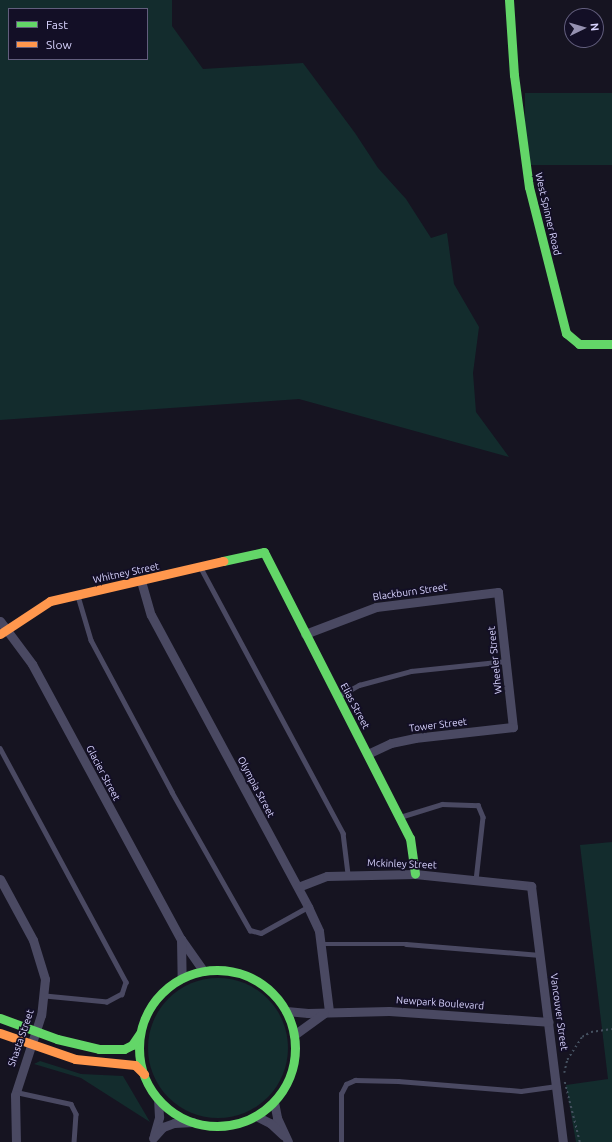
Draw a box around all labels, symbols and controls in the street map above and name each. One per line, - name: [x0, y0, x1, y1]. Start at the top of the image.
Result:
- legend: [8, 8, 148, 60]
- north arrow: [564, 8, 604, 48]
- text: Fast: [46, 18, 68, 31]
- text: N: [589, 22, 601, 32]
- text: Slow: [46, 38, 72, 51]
- street label: West Spinner Road: [533, 171, 563, 257]
- street label: Whitney Street: [92, 560, 160, 586]
- street label: Blackburn Street: [372, 581, 448, 603]
- street label: Wheeler Street: [485, 625, 505, 695]
- street label: Elias Street: [338, 681, 372, 731]
- street label: Tower Street: [408, 715, 468, 735]
- street label: Glacier Street: [83, 743, 123, 803]
- street label: Olympia Street: [235, 754, 277, 820]
- street label: Mckinley Street: [367, 857, 437, 871]
- street label: Vancouver Street: [548, 973, 570, 1051]
- street label: Newpark Boulevard: [396, 994, 484, 1012]
- street label: Shasta Street: [6, 1008, 36, 1068]

